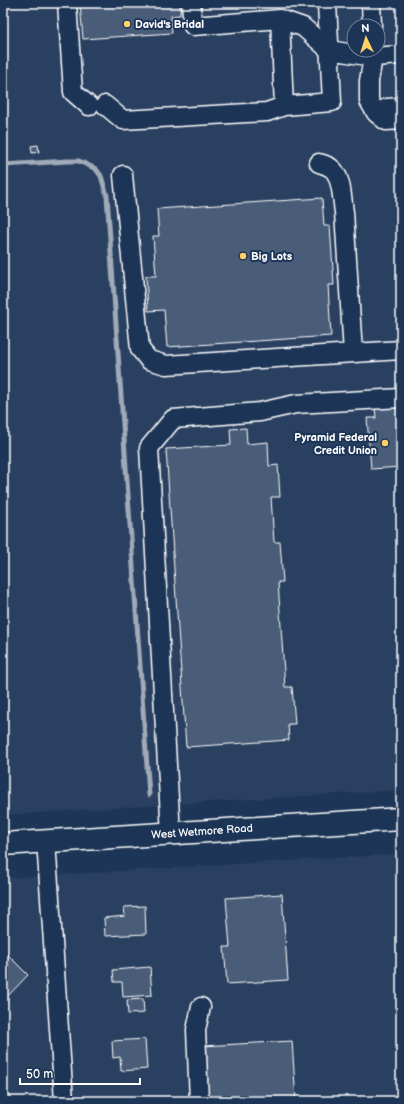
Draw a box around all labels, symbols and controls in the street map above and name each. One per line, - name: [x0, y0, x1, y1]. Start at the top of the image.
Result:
- place label: David's Bridal: [135, 18, 204, 31]
- north arrow: [346, 18, 386, 58]
- marker: David's Bridal: [122, 19, 132, 29]
- text: N: [361, 22, 370, 35]
- place label: Big Lots: [251, 250, 293, 263]
- marker: Big Lots: [238, 251, 248, 261]
- place label: Pyramid Federal Credit Union: [294, 431, 377, 457]
- marker: Pyramid Federal Credit Union: [380, 438, 390, 448]
- street label: West Wetmore Road: [151, 821, 253, 842]
- scale bar: [20, 1060, 140, 1086]
- text: 50 m: [26, 1067, 53, 1082]

